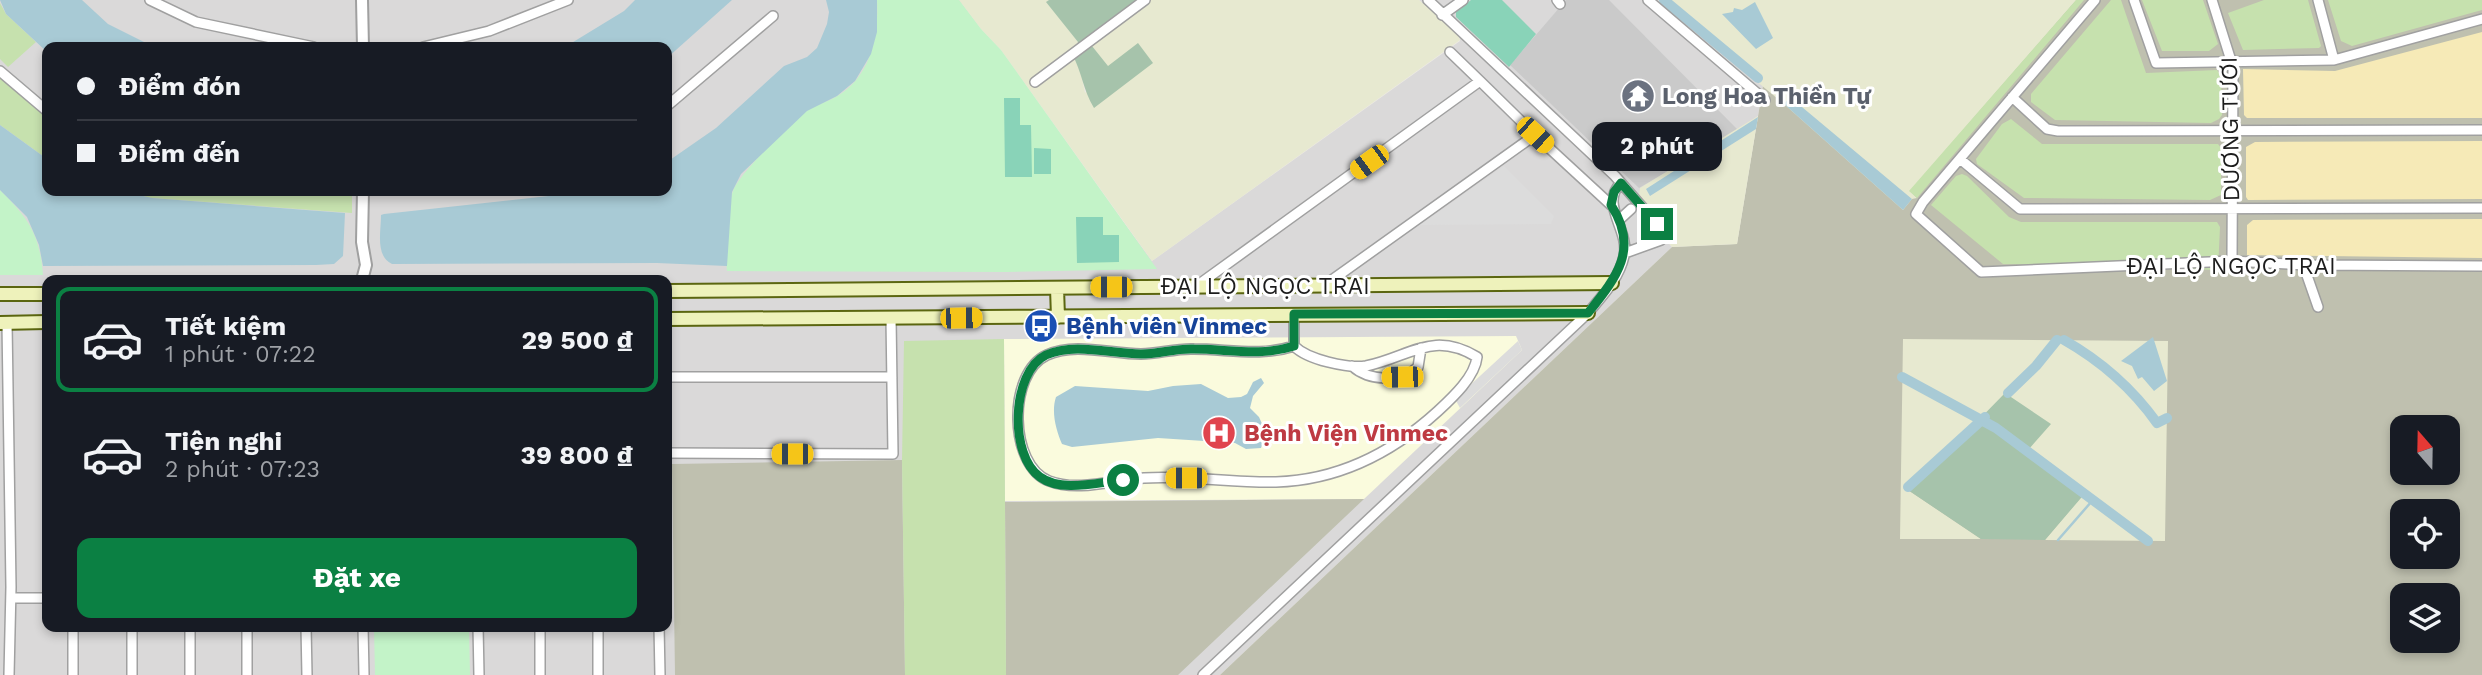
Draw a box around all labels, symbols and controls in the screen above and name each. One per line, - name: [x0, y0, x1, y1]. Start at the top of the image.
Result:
- street label: DƯƠNG TƯƠI: [2216, 56, 2245, 202]
- text: Điểm đón: [119, 71, 241, 101]
- temple icon: Long Hoa Thiền Tự: [1619, 77, 1657, 115]
- place label: Long Hoa Thiền Tự: [1662, 83, 1872, 110]
- car: [1513, 113, 1558, 157]
- callout: 2 phút: [1592, 122, 1722, 172]
- text: 2 phút: [1620, 133, 1694, 160]
- text: Điểm đến: [119, 138, 240, 168]
- car: [1346, 141, 1393, 183]
- route end: [1641, 208, 1673, 240]
- street label: ĐẠI LỘ NGỌC TRAI: [2126, 252, 2336, 280]
- street label: ĐẠI LỘ NGỌC TRAI: [1160, 272, 1370, 300]
- car: [1091, 277, 1133, 298]
- car: [940, 307, 983, 329]
- bus stop icon: Bệnh viên Vinmec: [1022, 307, 1060, 345]
- icon: car: [81, 308, 144, 371]
- text: Tiết kiệm: [165, 311, 286, 341]
- place label: Bệnh viên Vinmec: [1066, 313, 1267, 340]
- text: 29 500 ₫: [522, 325, 633, 355]
- text: 1 phút · 07:22: [165, 341, 316, 368]
- car: [1381, 366, 1424, 388]
- hospital icon: Bệnh Viện Vinmec: [1200, 414, 1238, 452]
- north arrow: [2390, 415, 2460, 485]
- map controls: [2390, 415, 2460, 653]
- place label: Bệnh Viện Vinmec: [1244, 420, 1448, 447]
- icon: car: [81, 423, 144, 486]
- text: Tiện nghi: [165, 426, 282, 456]
- text: 39 800 ₫: [520, 440, 633, 470]
- car: [772, 444, 814, 465]
- text: 2 phút · 07:23: [165, 456, 320, 483]
- route start: [1107, 464, 1139, 496]
- car: [1166, 468, 1208, 489]
- button: locate: [2390, 499, 2460, 569]
- button: Đặt xe: [77, 538, 637, 618]
- button: layers: [2390, 583, 2460, 653]

